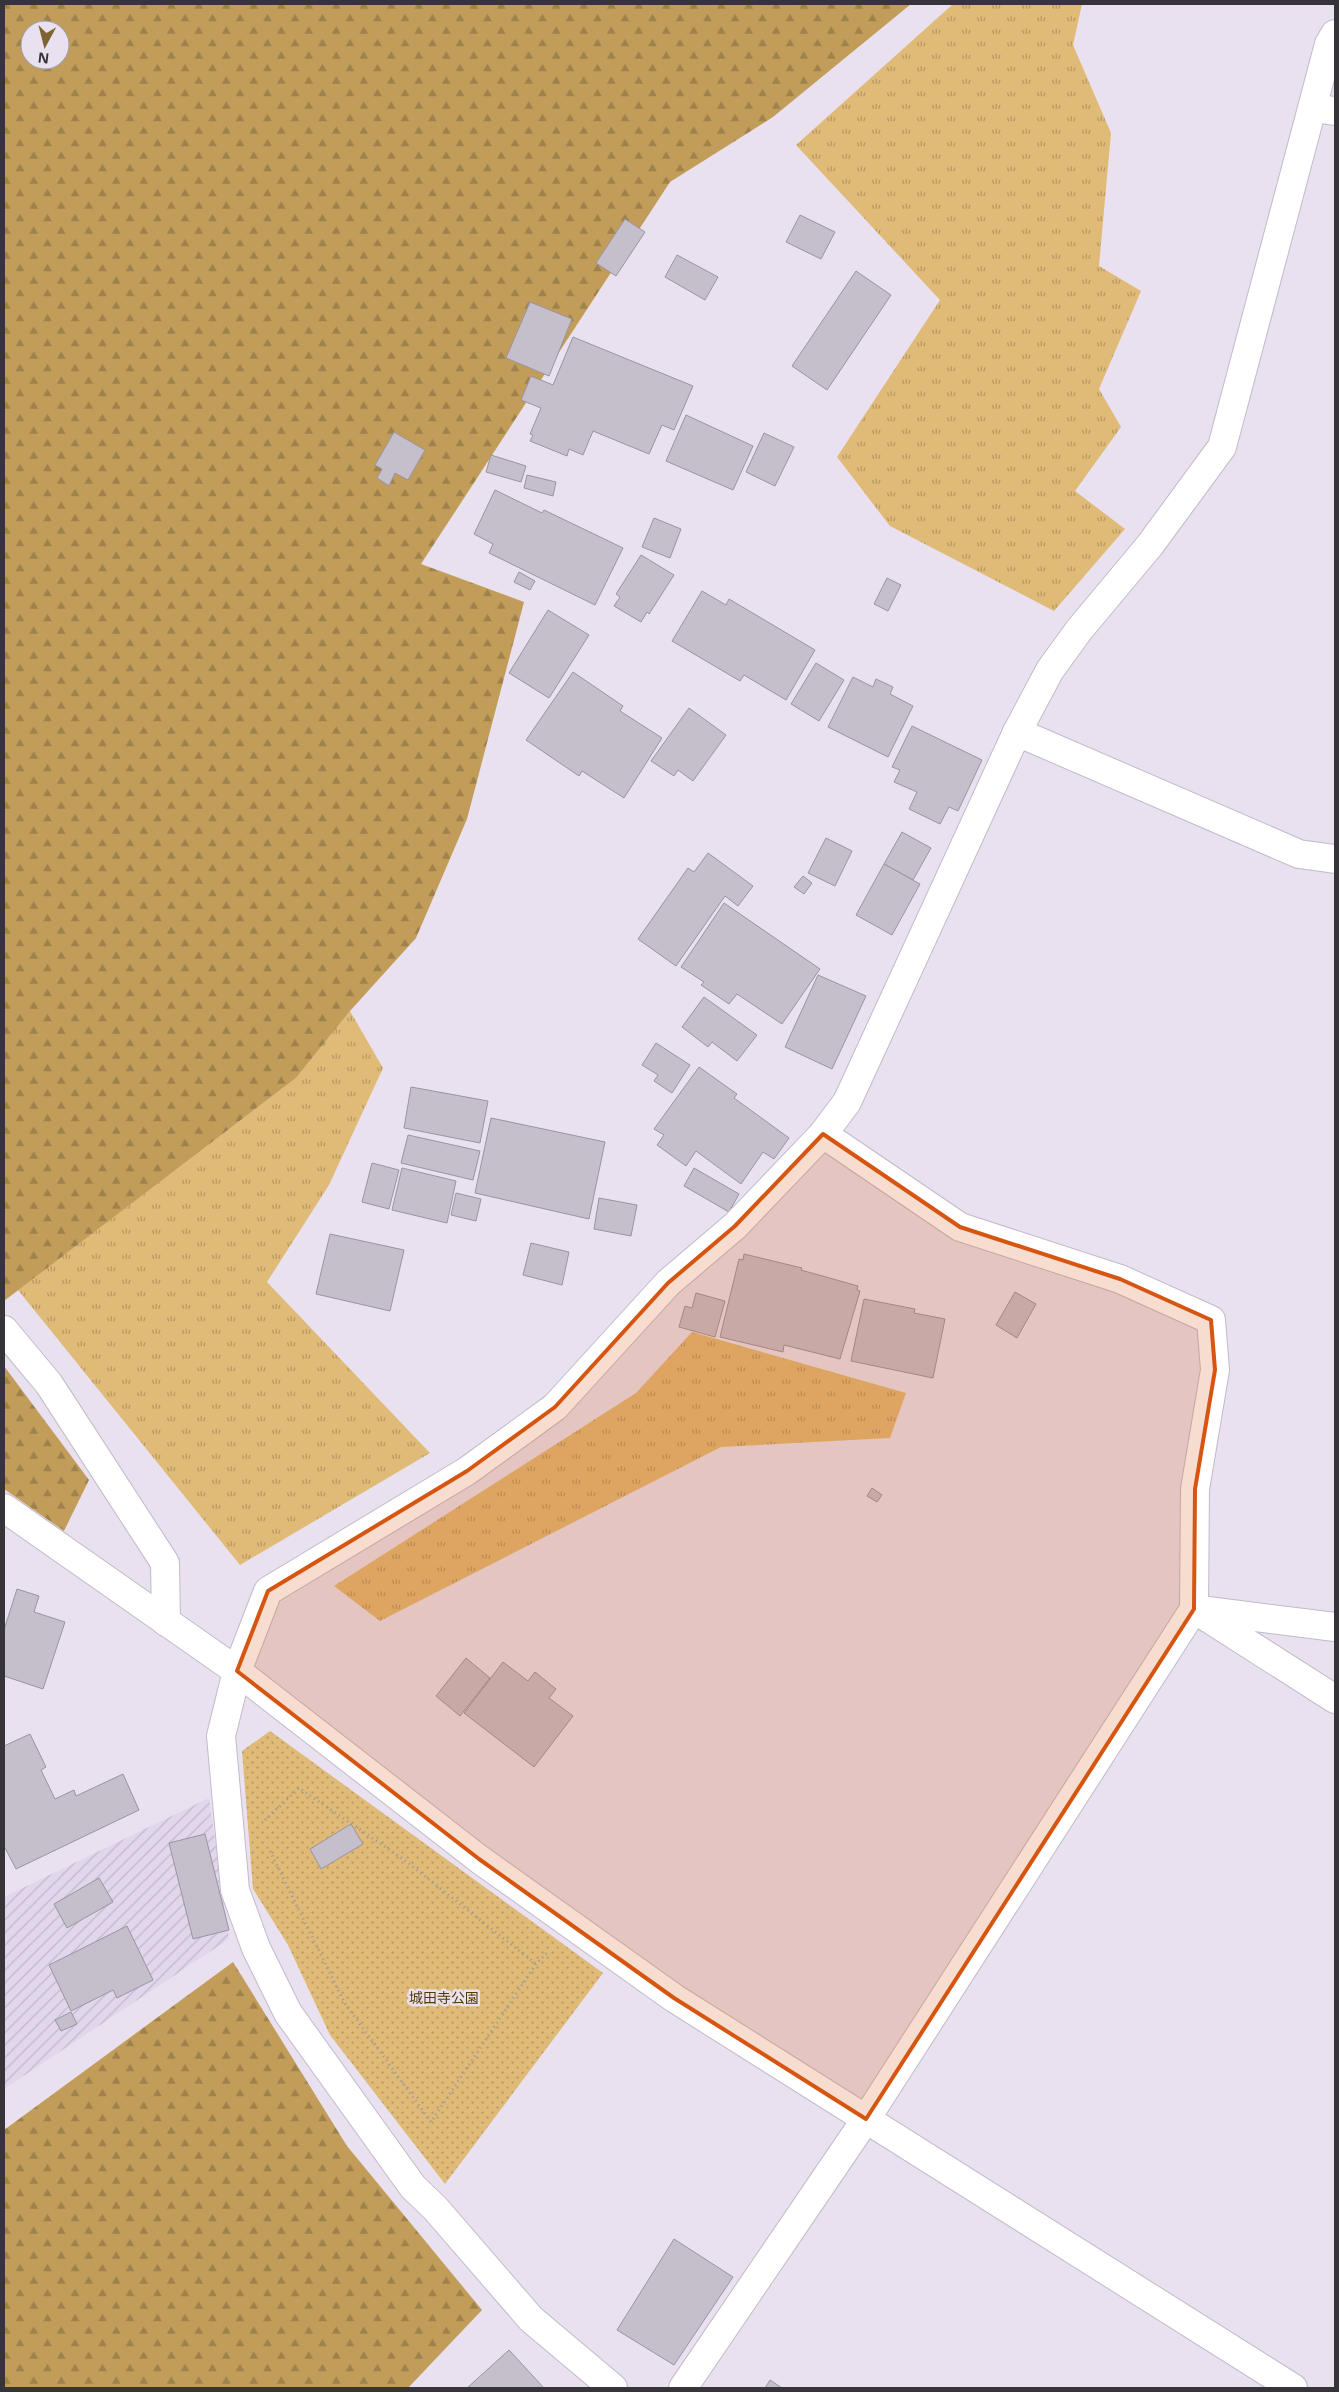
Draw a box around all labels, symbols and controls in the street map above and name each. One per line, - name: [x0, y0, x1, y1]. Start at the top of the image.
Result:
- north arrow: [20, 20, 70, 70]
- text: N: [37, 48, 50, 69]
- park label: 城田寺公園: [409, 1988, 479, 2007]

